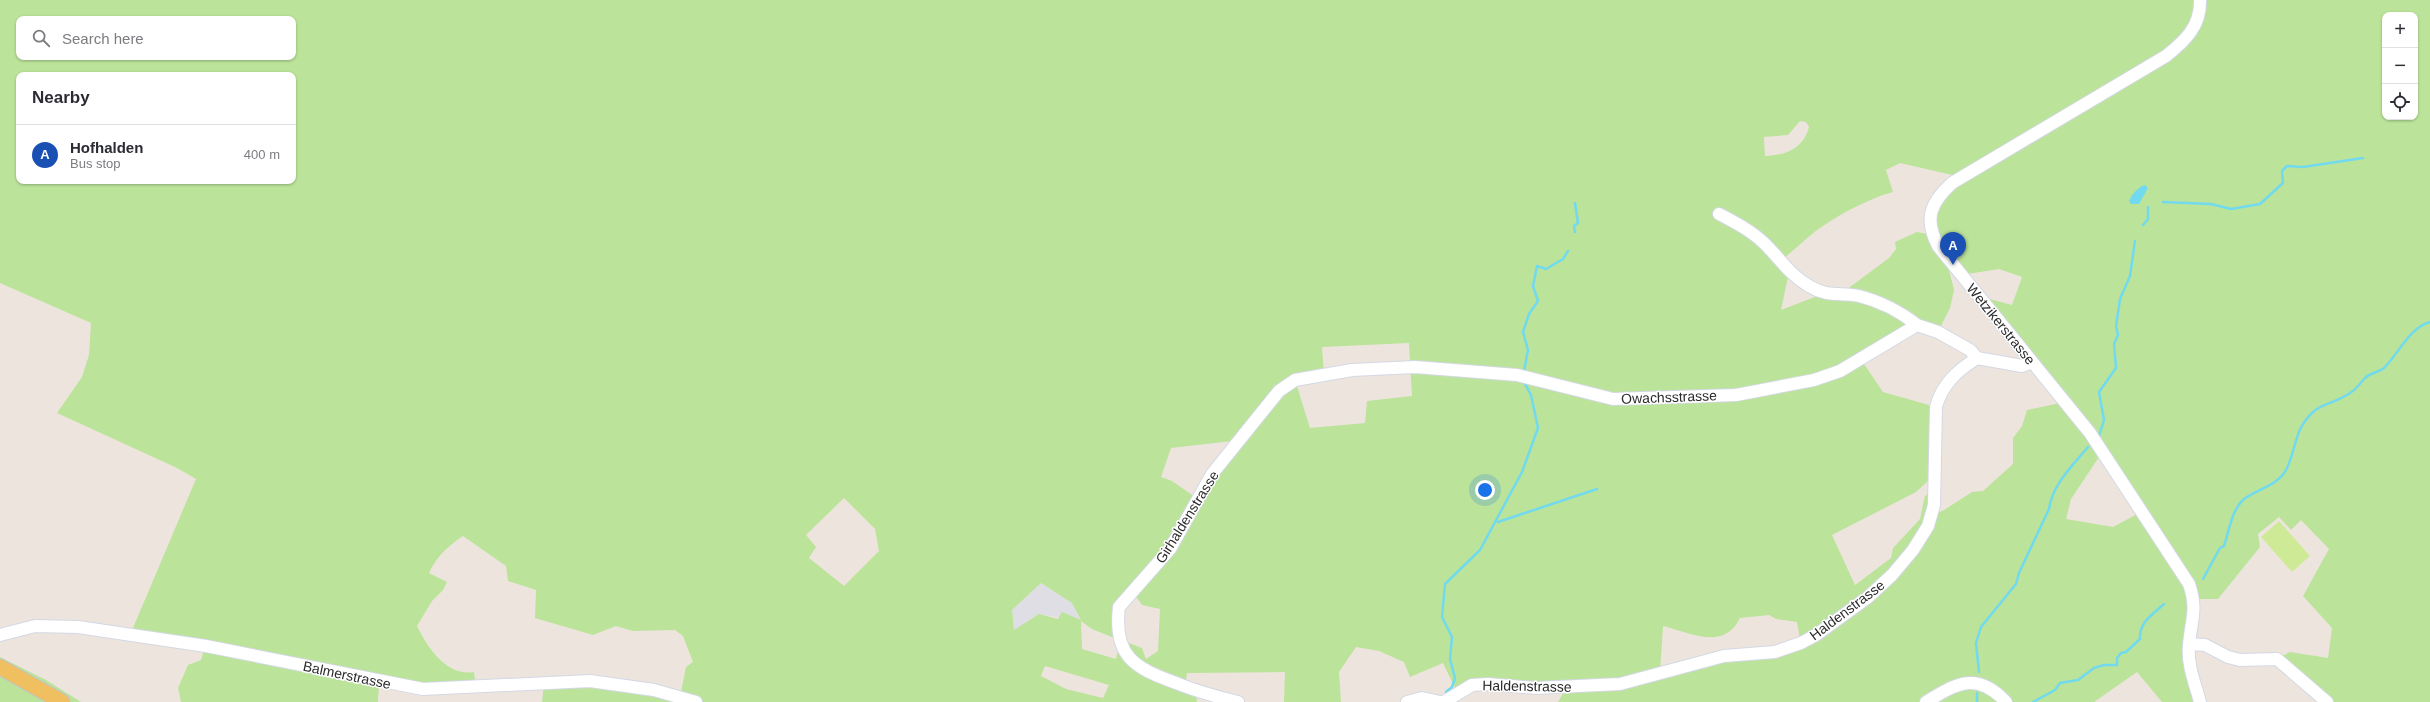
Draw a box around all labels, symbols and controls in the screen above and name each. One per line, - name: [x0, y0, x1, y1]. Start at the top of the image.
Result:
- map controls: [2382, 12, 2418, 120]
- button: +: [2382, 12, 2418, 48]
- search box: [16, 16, 296, 60]
- icon: search: [30, 27, 52, 49]
- text: Search here: [62, 30, 144, 47]
- button: −: [2382, 48, 2418, 84]
- button: locate: [2382, 84, 2418, 120]
- text: Nearby: [32, 88, 90, 107]
- text: Hofhalden: [70, 139, 143, 156]
- text: A: [40, 147, 50, 162]
- text: 400 m: [244, 147, 280, 162]
- text: Bus stop: [70, 156, 121, 171]
- pin: A: [1940, 232, 1966, 265]
- street label: Wetzikerstrasse: [1964, 280, 2039, 368]
- street label: Owachsstrasse: [1621, 387, 1717, 407]
- street label: Girhaldenstrasse: [1152, 468, 1222, 566]
- your location: [1475, 480, 1495, 500]
- street label: Haldenstrasse: [1806, 577, 1888, 643]
- street label: Balmerstrasse: [302, 658, 393, 692]
- street label: Haldenstrasse: [1482, 677, 1572, 695]

